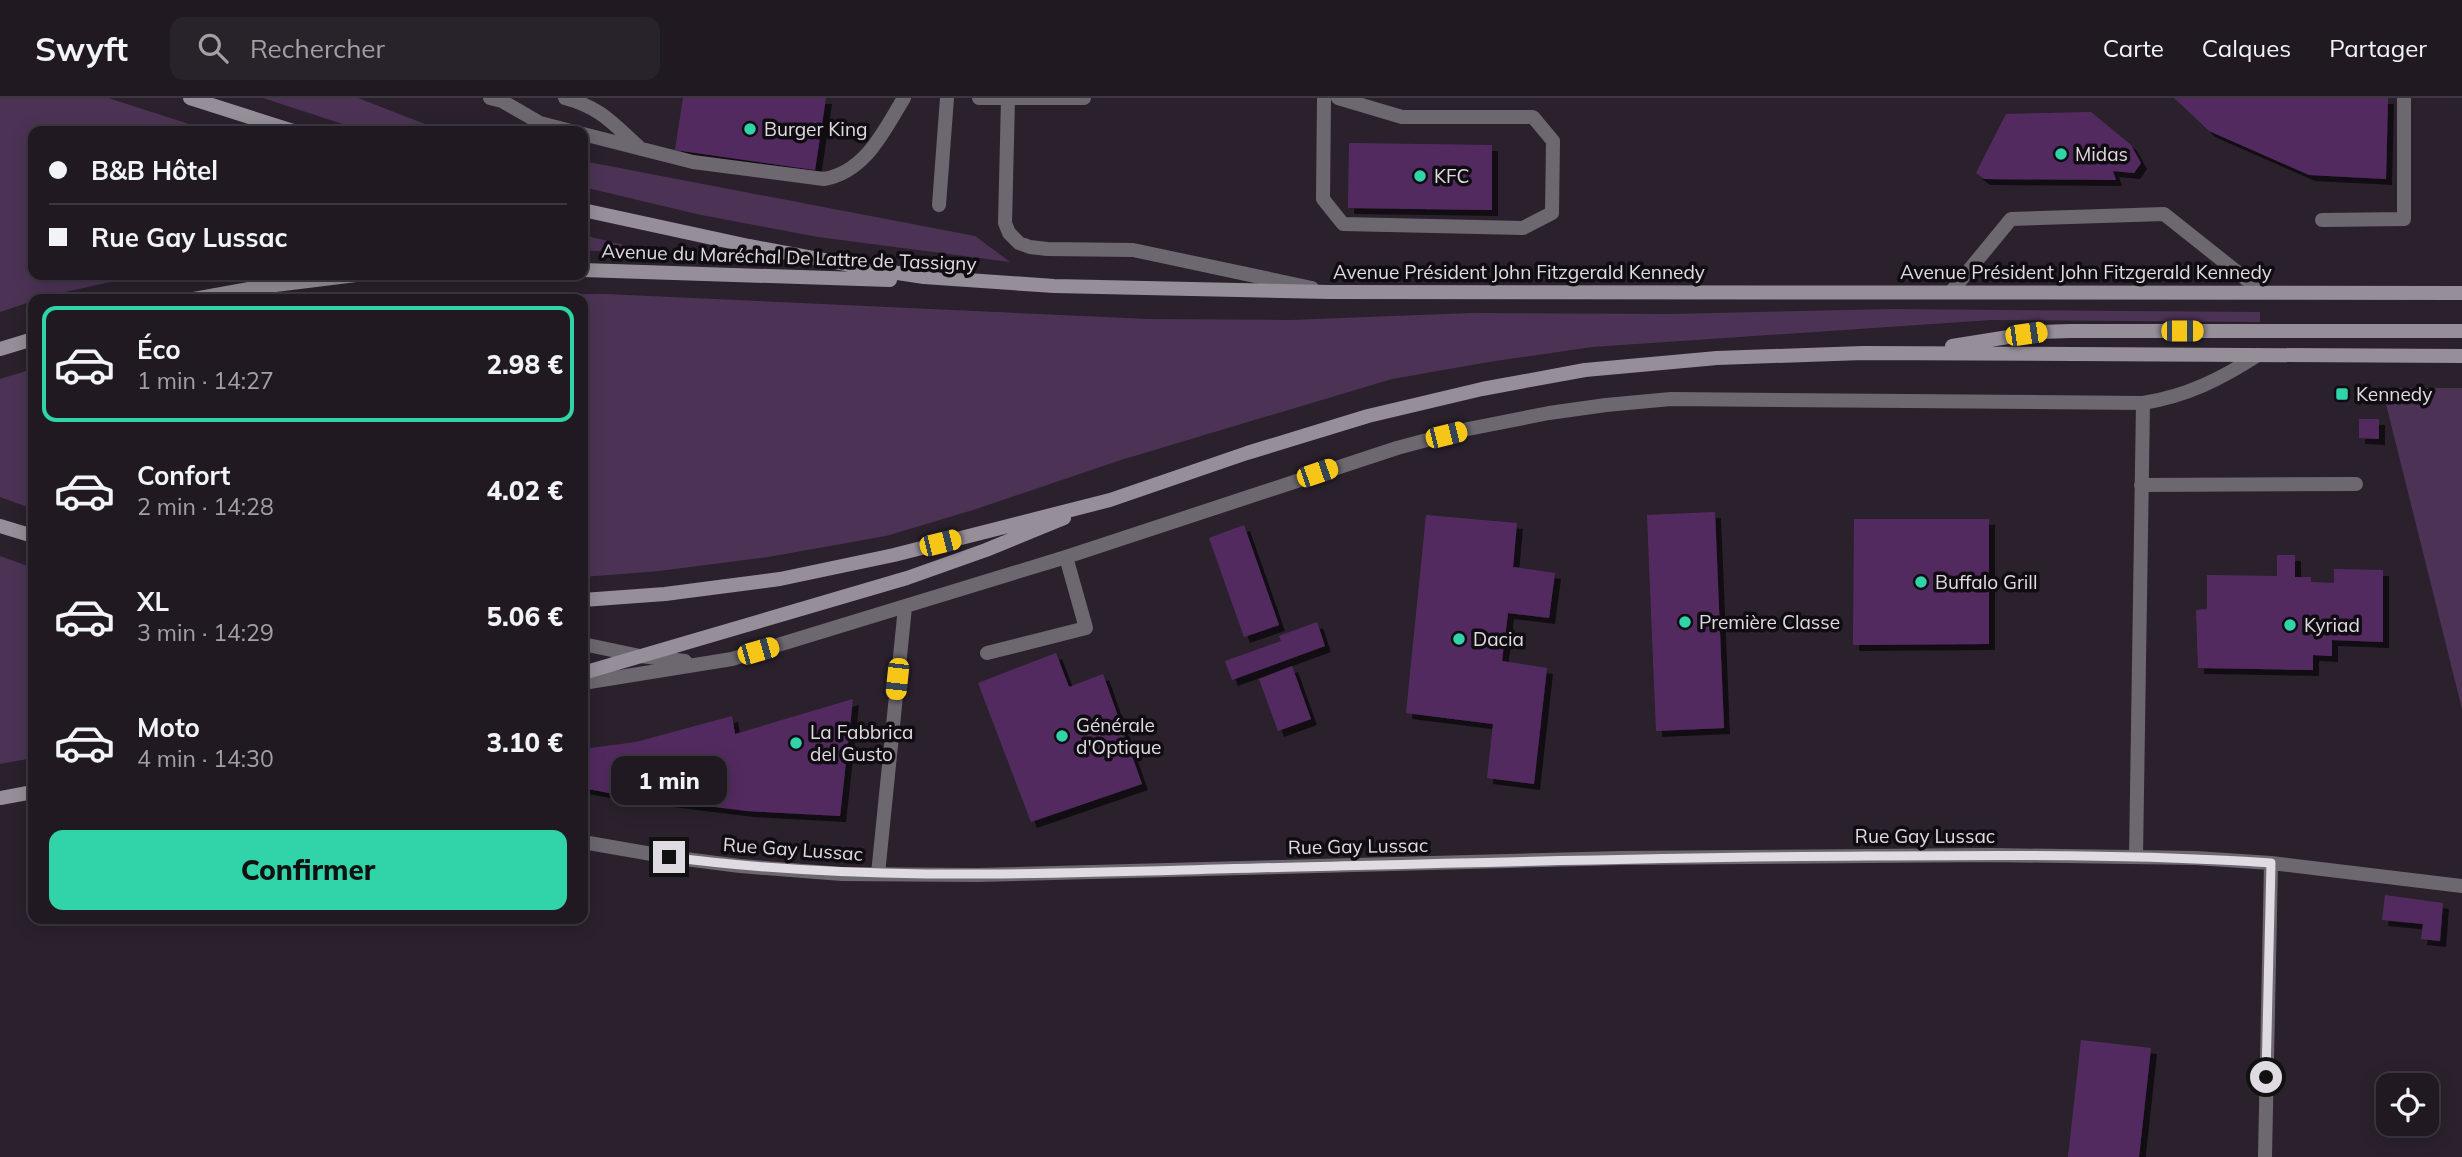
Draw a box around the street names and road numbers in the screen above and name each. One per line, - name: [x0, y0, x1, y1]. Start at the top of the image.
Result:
- street label: Avenue du Maréchal De Lattre de Tassigny: [601, 238, 977, 276]
- street label: Avenue Président John Fitzgerald Kennedy: [1333, 260, 1705, 284]
- street label: Avenue Président John Fitzgerald Kennedy: [1900, 260, 2272, 284]
- street label: Rue Gay Lussac: [1855, 824, 1995, 848]
- street label: Rue Gay Lussac: [722, 832, 864, 866]
- street label: Rue Gay Lussac: [1288, 833, 1428, 859]

